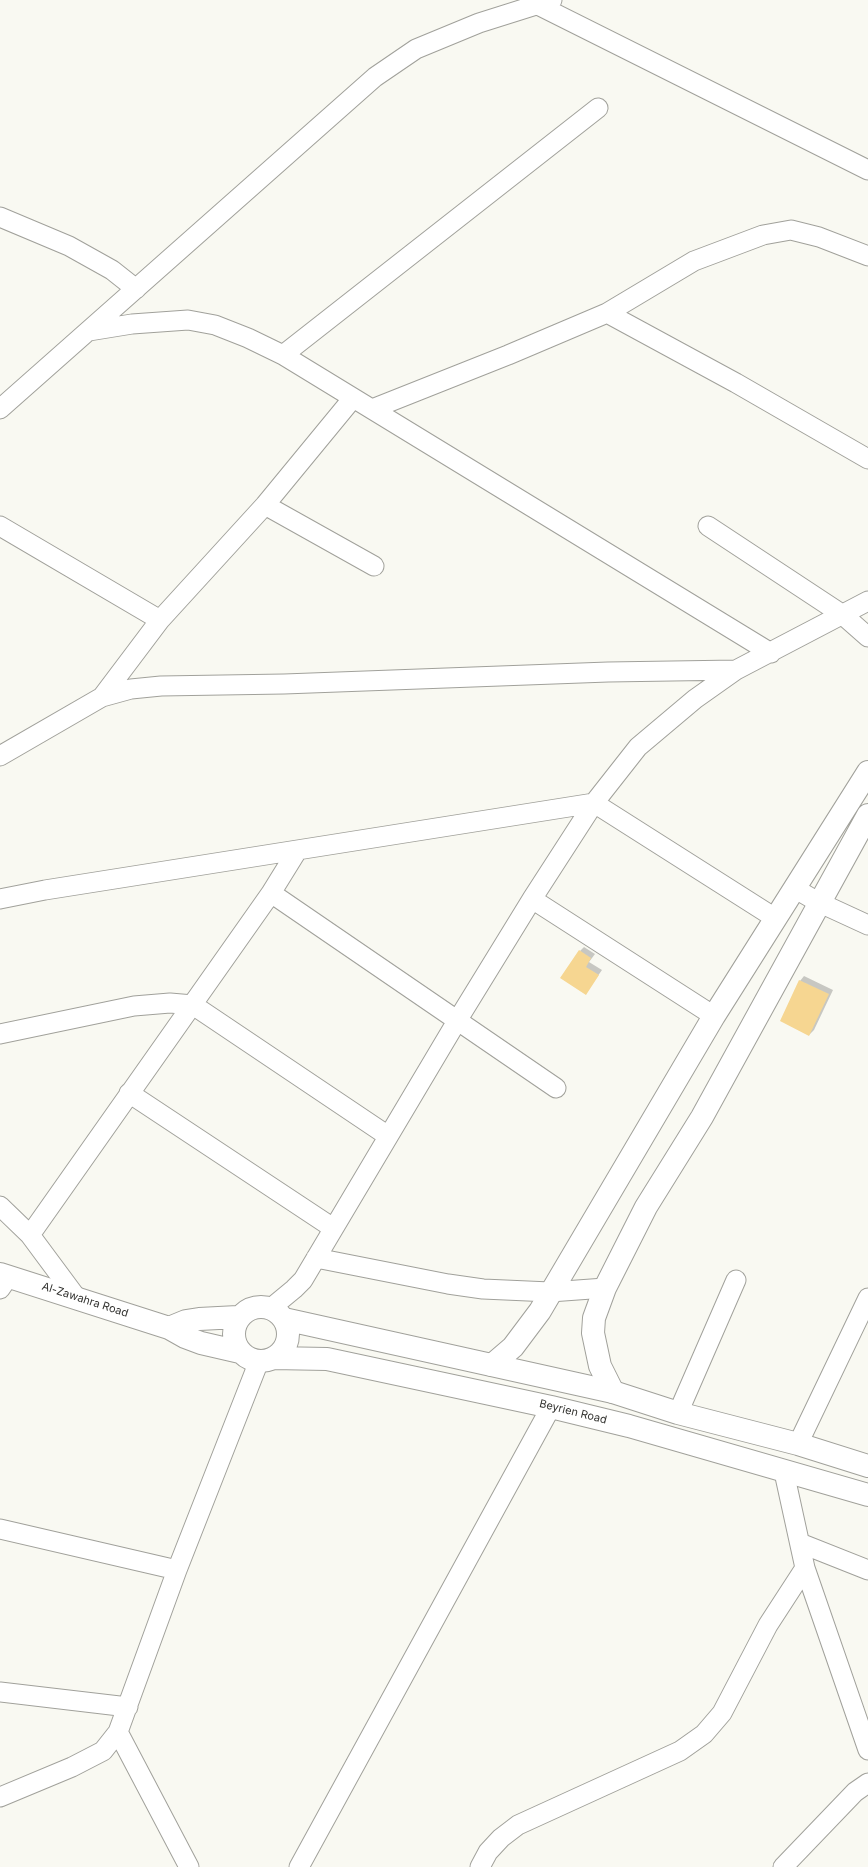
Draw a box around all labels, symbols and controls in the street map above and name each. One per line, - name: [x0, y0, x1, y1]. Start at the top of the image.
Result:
- street label: Al-Zawahra Road: [40, 1280, 130, 1320]
- street label: Beyrien Road: [538, 1397, 608, 1427]

